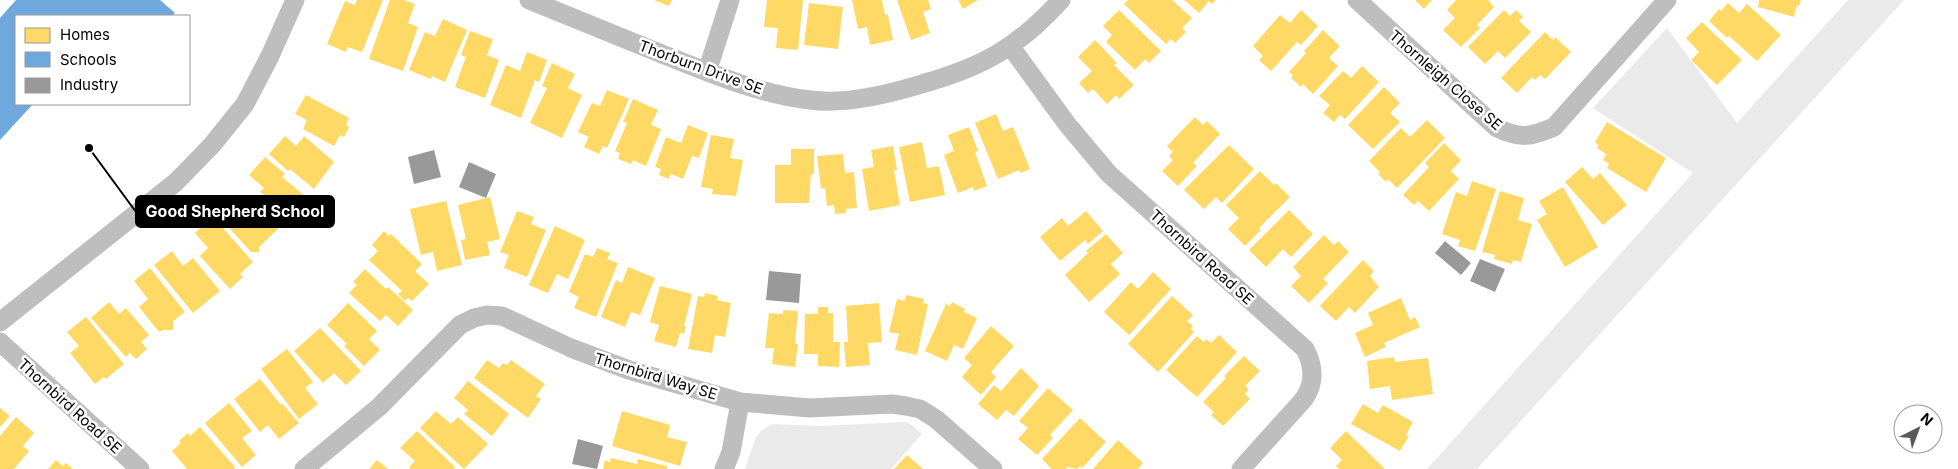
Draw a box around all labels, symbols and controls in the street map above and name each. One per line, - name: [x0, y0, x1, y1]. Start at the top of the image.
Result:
- legend: [15, 15, 190, 105]
- text: Homes: [60, 25, 110, 44]
- street label: Thornleigh Close SE: [1386, 26, 1506, 134]
- street label: Thorburn Drive SE: [636, 36, 766, 98]
- text: Schools: [60, 50, 117, 69]
- text: Industry: [60, 75, 119, 94]
- callout: Good Shepherd School: [136, 196, 334, 227]
- text: Good Shepherd School: [146, 201, 324, 221]
- street label: Thornbird Road SE: [1146, 205, 1258, 309]
- street label: Thornbird Way SE: [592, 348, 720, 404]
- street label: Thornbird Road SE: [14, 354, 126, 458]
- north arrow: [1893, 404, 1943, 454]
- text: N: [1917, 409, 1937, 429]

